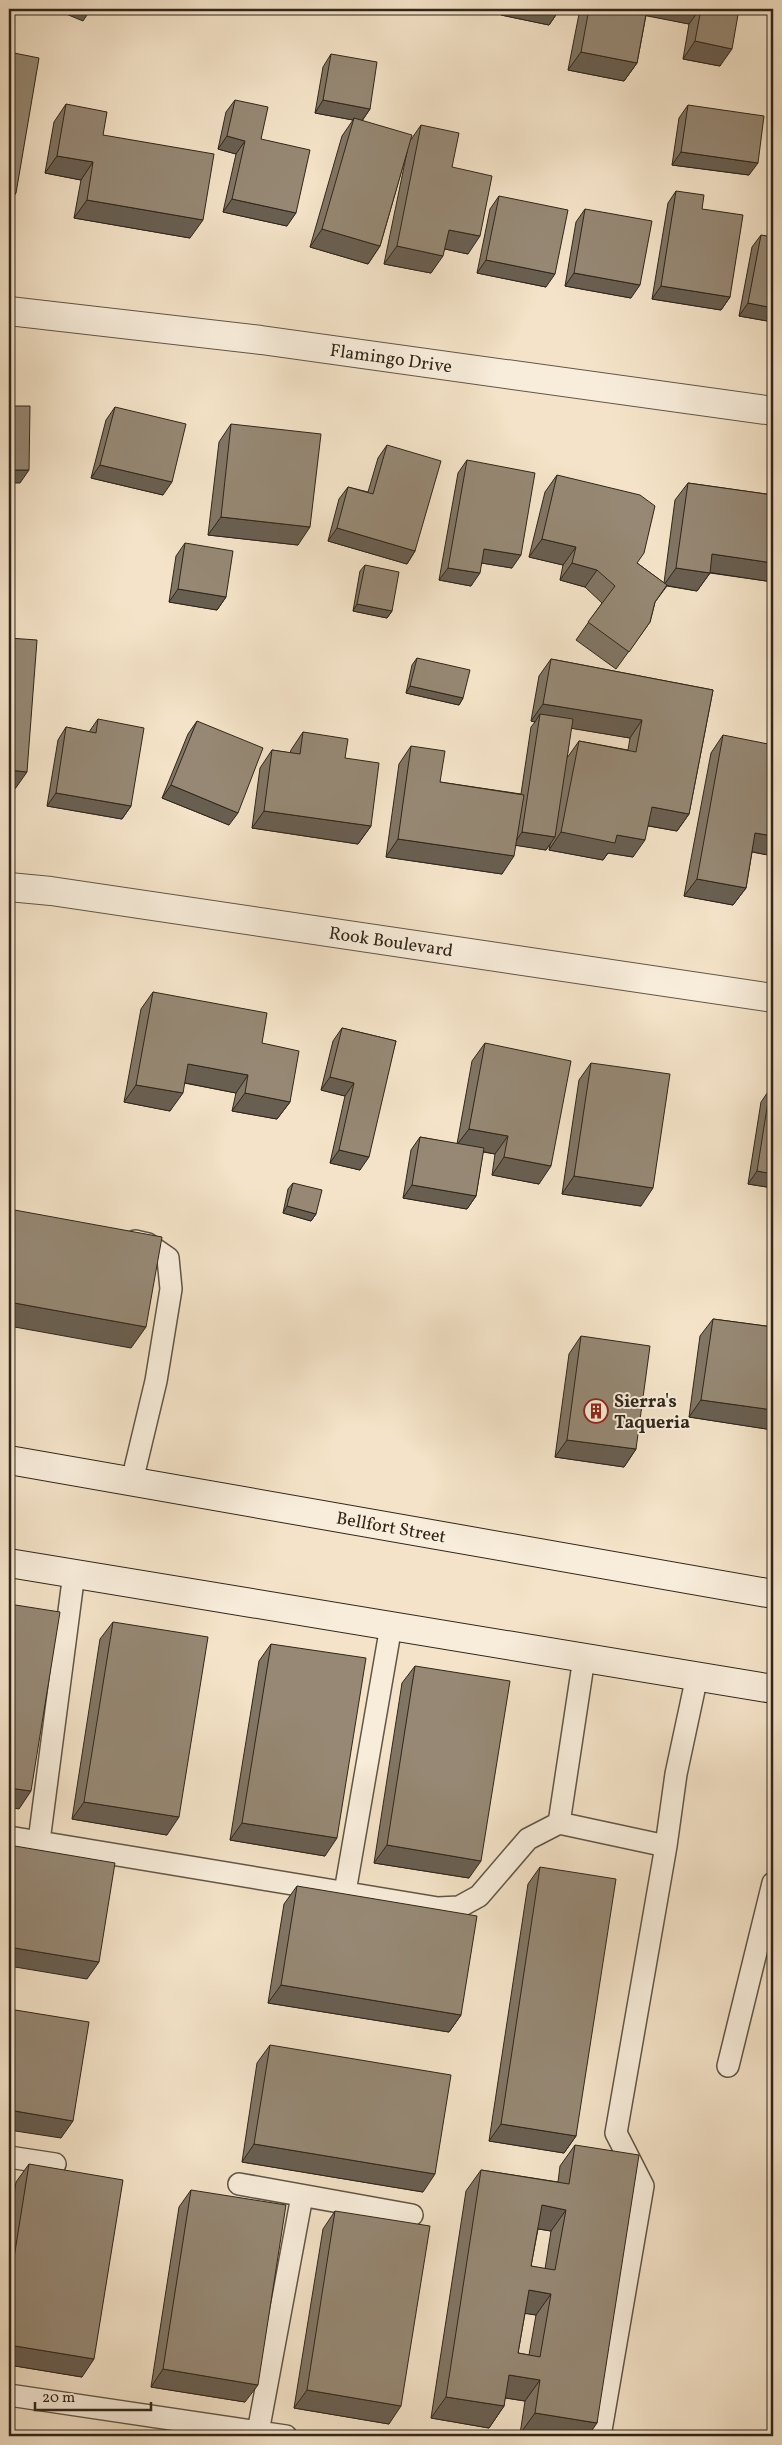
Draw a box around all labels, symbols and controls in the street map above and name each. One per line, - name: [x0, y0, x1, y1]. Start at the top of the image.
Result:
- street label: Flamingo Drive: [328, 339, 453, 380]
- street label: Rook Boulevard: [327, 921, 455, 964]
- place label: Sierra's Taqueria: [614, 1390, 690, 1436]
- building icon: Sierra's Taqueria: [583, 1398, 609, 1424]
- street label: Bellfort Street: [334, 1507, 448, 1550]
- scale bar: [35, 2380, 151, 2412]
- text: 20 m: [42, 2388, 75, 2409]

